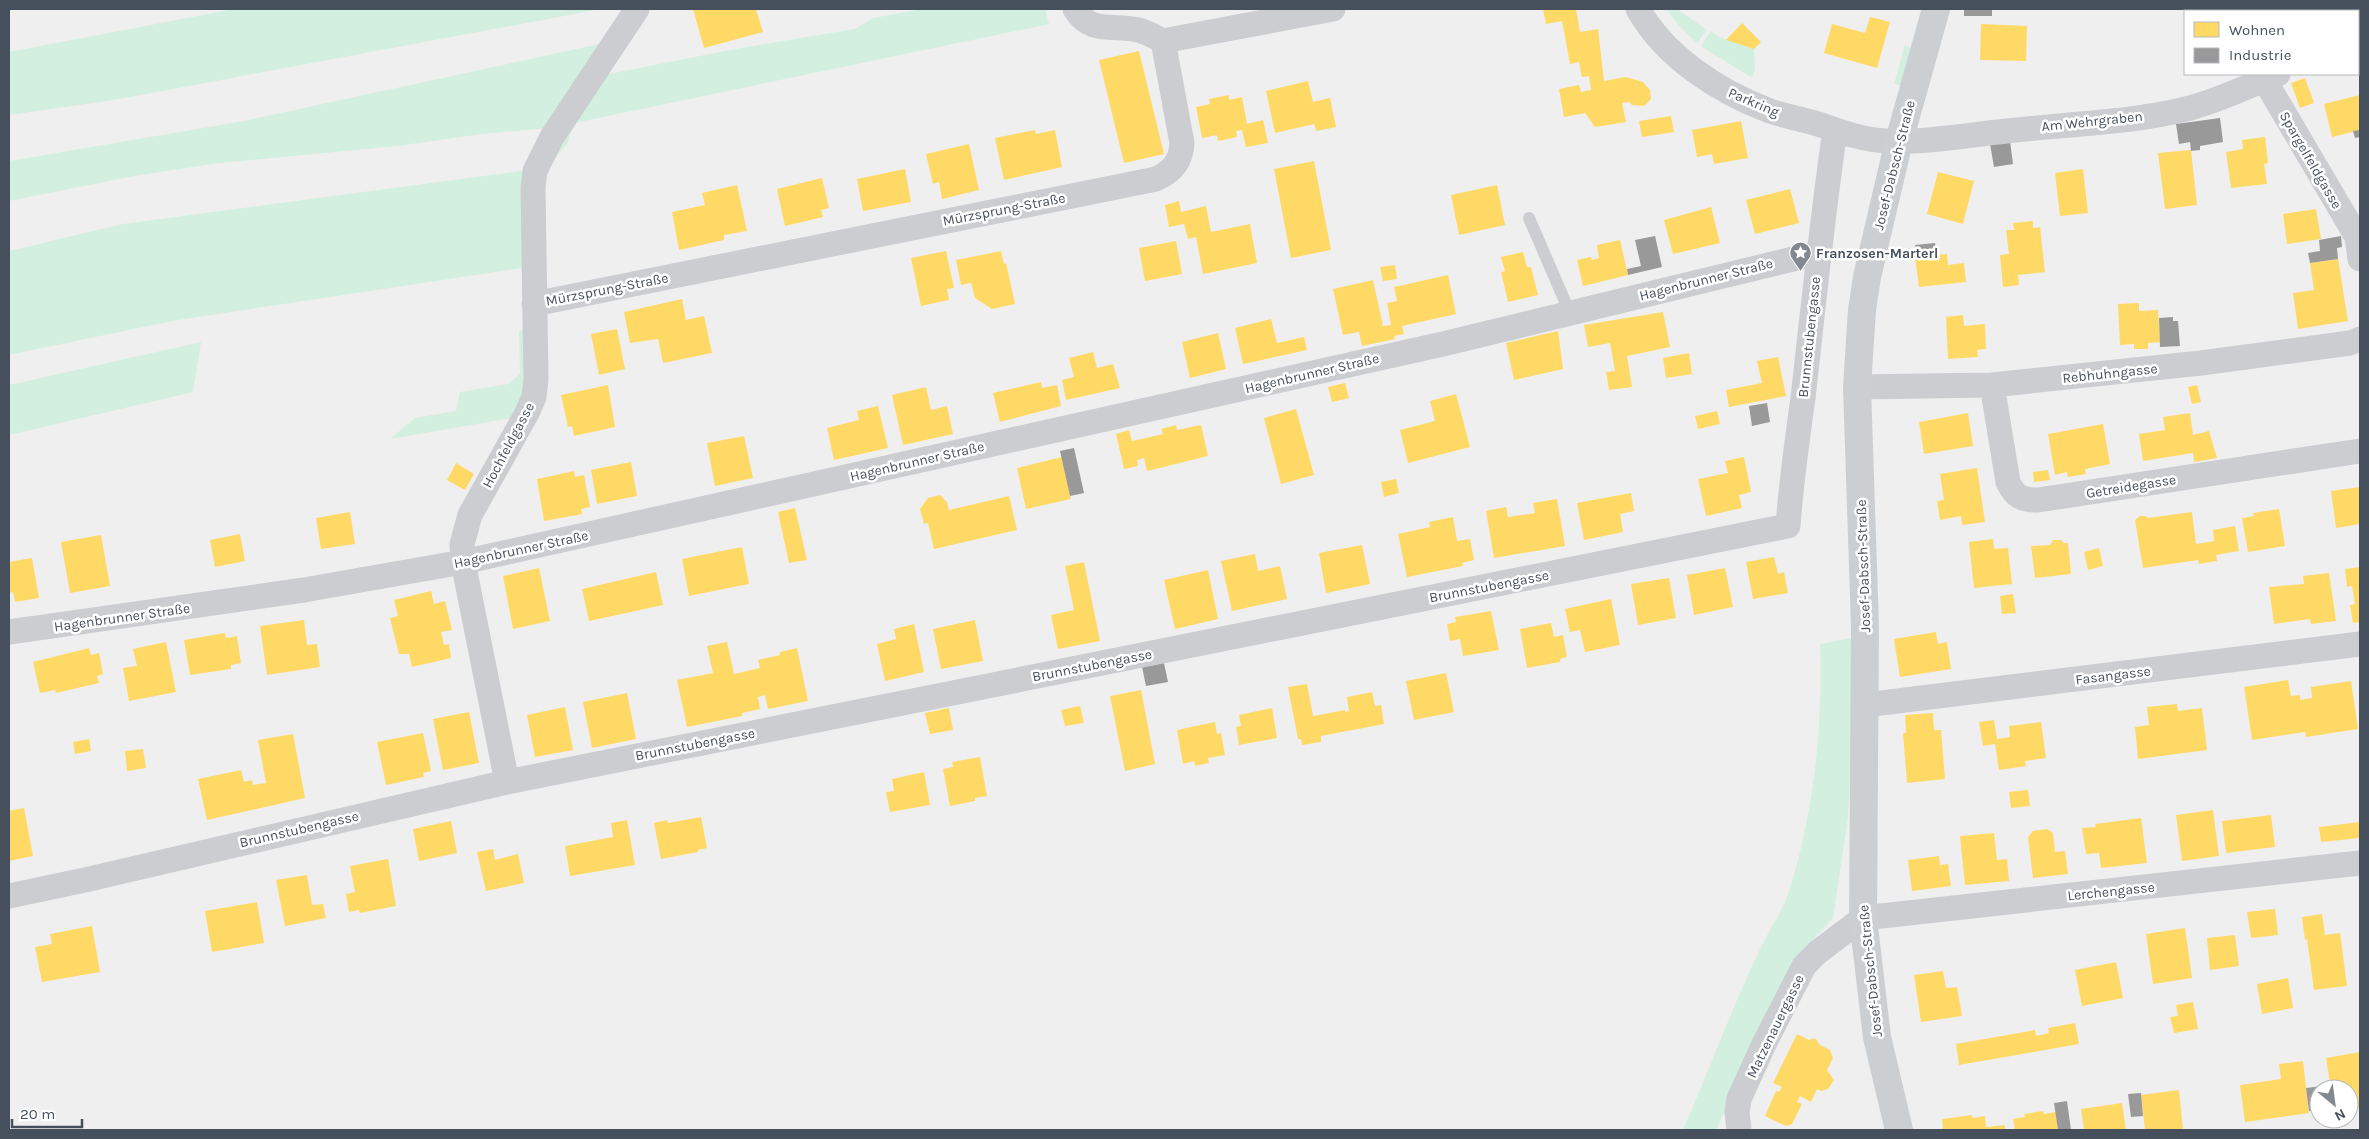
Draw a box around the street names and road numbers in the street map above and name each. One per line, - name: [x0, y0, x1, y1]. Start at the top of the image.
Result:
- street label: Parkring: [1726, 84, 1782, 121]
- street label: Josef-Dabsch-Straße: [1870, 99, 1919, 232]
- street label: Am Wehrgraben: [2041, 108, 2143, 135]
- street label: Spargelfeldgasse: [2276, 108, 2345, 212]
- street label: Mürzsprung-Straße: [941, 189, 1067, 230]
- street label: Hagenbrunner Straße: [1638, 255, 1775, 304]
- street label: Mürzsprung-Straße: [544, 269, 670, 310]
- street label: Brunnstubengasse: [1795, 276, 1824, 398]
- street label: Hagenbrunner Straße: [1243, 350, 1381, 397]
- street label: Rebhuhngasse: [2062, 360, 2158, 387]
- street label: Hochfeldgasse: [479, 400, 538, 491]
- street label: Hagenbrunner Straße: [848, 438, 986, 485]
- street label: Getreidegasse: [2085, 471, 2177, 502]
- street label: Josef-Dabsch-Straße: [1853, 499, 1874, 633]
- street label: Hagenbrunner Straße: [452, 527, 590, 572]
- street label: Brunnstubengasse: [1428, 567, 1550, 606]
- street label: Hagenbrunner Straße: [53, 600, 191, 635]
- street label: Brunnstubengasse: [1031, 646, 1153, 685]
- street label: Fasangasse: [2074, 662, 2152, 689]
- street label: Brunnstubengasse: [634, 725, 756, 764]
- street label: Brunnstubengasse: [238, 808, 360, 851]
- street label: Lerchengasse: [2067, 878, 2156, 905]
- street label: Josef-Dabsch-Straße: [1855, 904, 1886, 1038]
- street label: Matzenauergasse: [1743, 972, 1808, 1081]

